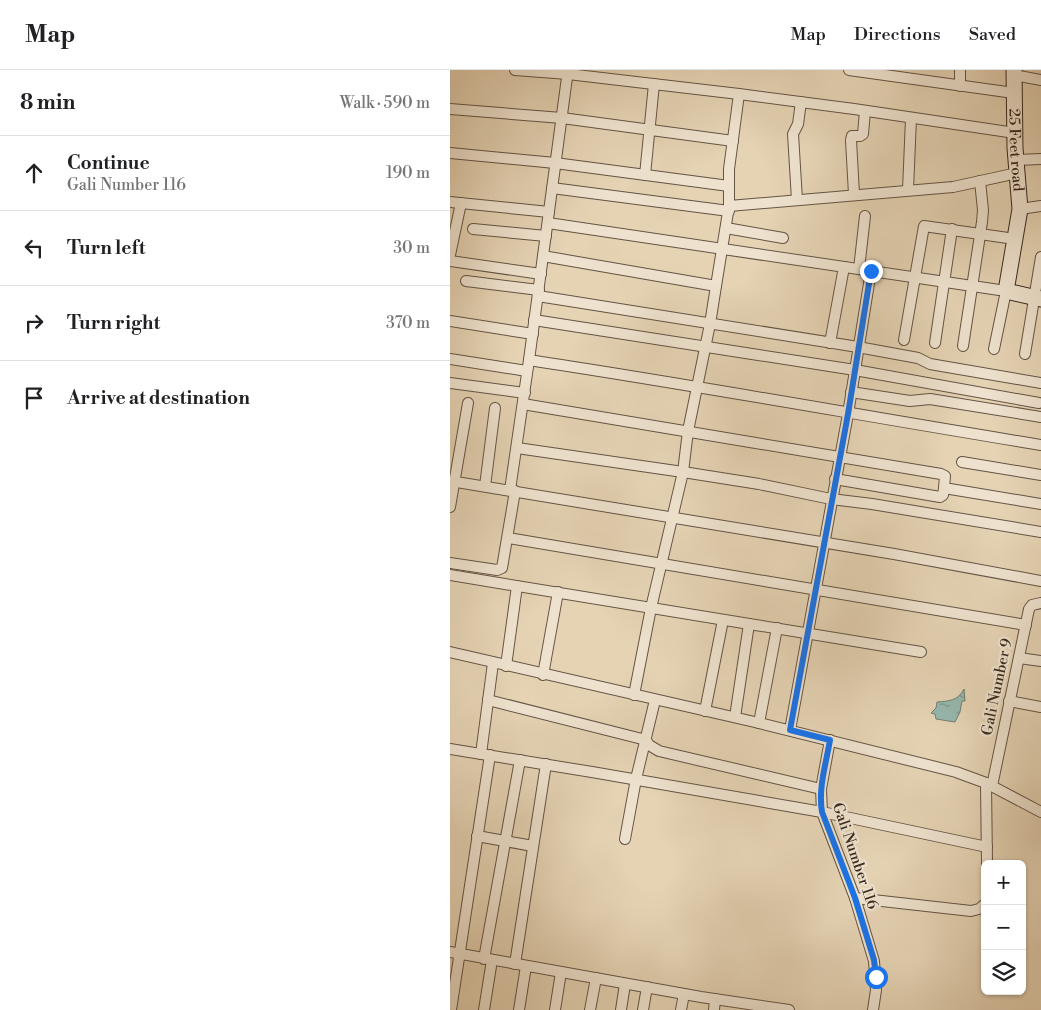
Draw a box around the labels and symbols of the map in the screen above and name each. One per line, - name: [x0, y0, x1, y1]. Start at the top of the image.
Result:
- street label: 25 Feet road: [1005, 108, 1028, 193]
- route end: [860, 260, 883, 283]
- street label: Gali Number 9: [977, 637, 1017, 737]
- street label: Gali Number 116: [828, 800, 882, 912]
- route start: [865, 966, 888, 989]

